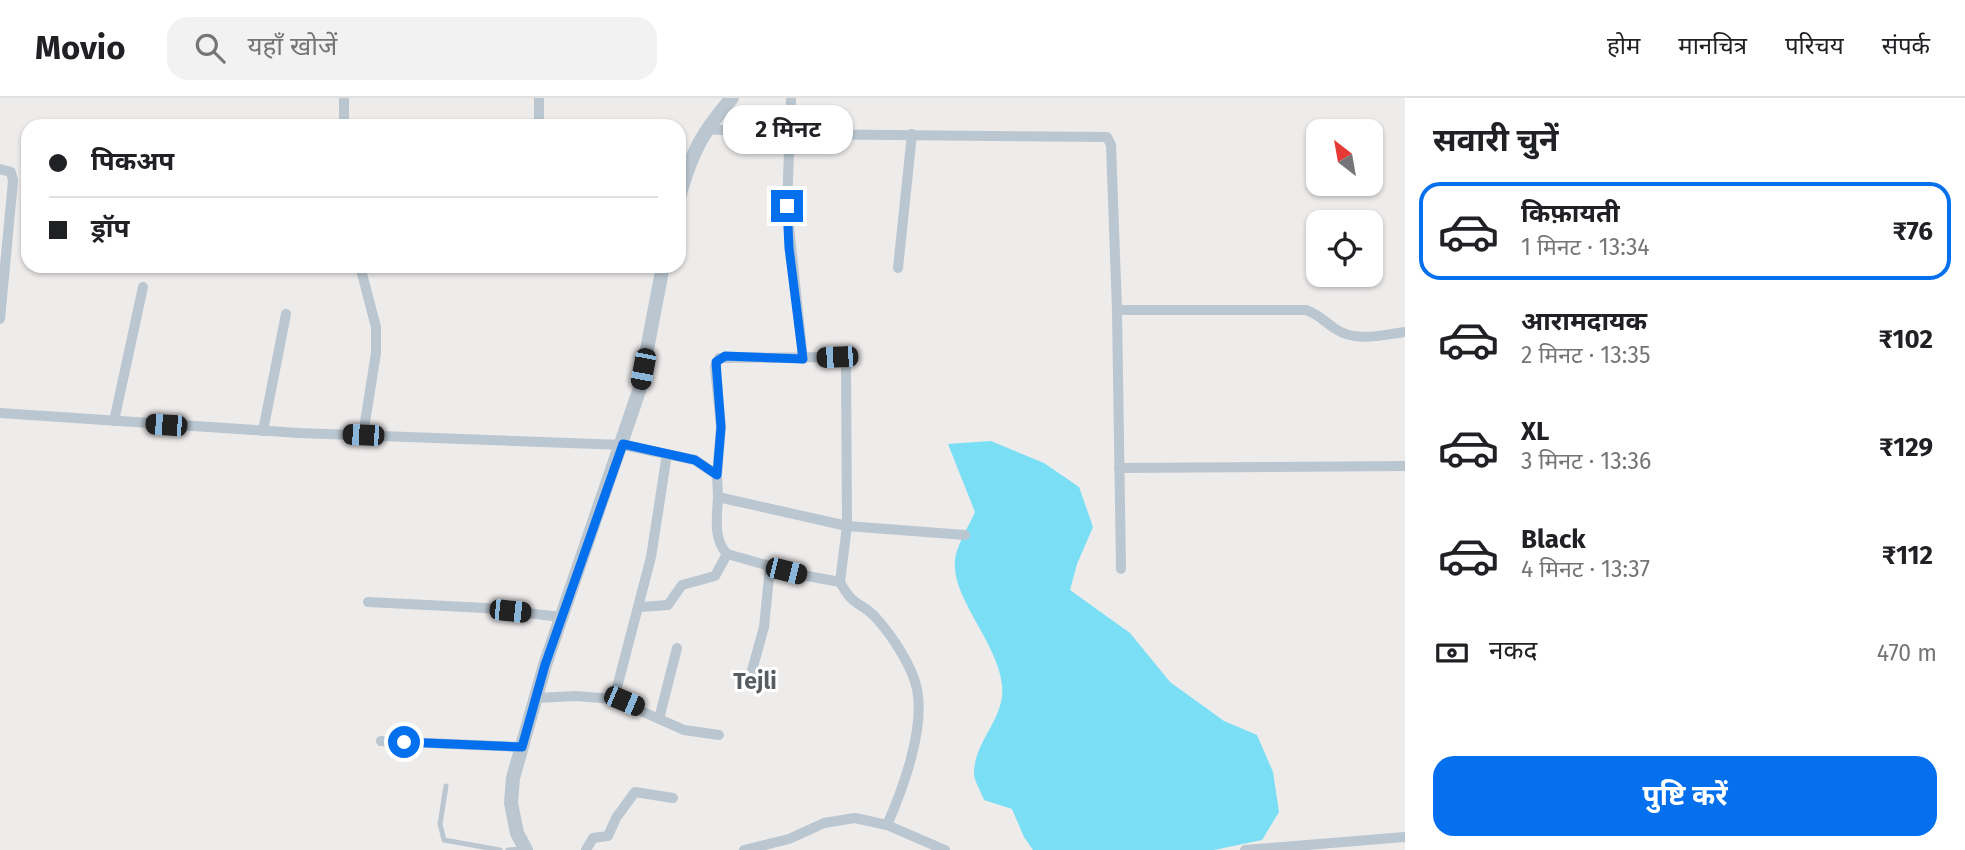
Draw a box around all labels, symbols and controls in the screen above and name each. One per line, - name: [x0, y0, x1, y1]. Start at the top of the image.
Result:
- search box: [167, 17, 657, 80]
- text: Movio: [35, 28, 125, 68]
- icon: search: [191, 29, 229, 67]
- text: यहाँ खोजें: [247, 31, 337, 62]
- text: होम: [1607, 32, 1640, 60]
- text: मानचित्र: [1678, 32, 1747, 60]
- text: परिचय: [1785, 32, 1844, 60]
- text: संपर्क: [1882, 32, 1930, 60]
- callout: 2 मिनट: [722, 105, 852, 154]
- text: 2 मिनट: [755, 115, 821, 143]
- north arrow: [1306, 119, 1382, 196]
- map controls: [1306, 119, 1383, 287]
- text: सवारी चुनें: [1433, 121, 1558, 159]
- text: पिकअप: [91, 146, 174, 177]
- route end: [771, 190, 803, 222]
- text: किफ़ायती: [1521, 198, 1620, 229]
- icon: car: [1437, 200, 1500, 263]
- button: locate: [1306, 210, 1383, 287]
- text: ड्रॉप: [91, 213, 129, 244]
- text: ₹76: [1893, 216, 1933, 247]
- text: 1 मिनट · 13:34: [1521, 233, 1650, 261]
- text: आरामदायक: [1521, 306, 1647, 337]
- icon: car: [1437, 308, 1500, 371]
- text: ₹102: [1878, 324, 1933, 355]
- text: 2 मिनट · 13:35: [1521, 341, 1650, 369]
- car: [629, 346, 658, 392]
- car: [816, 346, 859, 368]
- car: [145, 413, 188, 437]
- icon: car: [1437, 416, 1500, 479]
- text: XL: [1521, 416, 1549, 447]
- car: [342, 424, 385, 446]
- text: ₹129: [1879, 432, 1933, 463]
- text: 3 मिनट · 13:36: [1521, 447, 1651, 475]
- icon: car: [1437, 524, 1500, 587]
- text: Black: [1521, 524, 1586, 555]
- text: ₹112: [1882, 540, 1933, 571]
- text: 4 मिनट · 13:37: [1521, 555, 1650, 583]
- car: [764, 556, 809, 586]
- car: [489, 598, 532, 624]
- icon: cash: [1433, 634, 1471, 672]
- text: नकद: [1489, 635, 1537, 666]
- text: 470 m: [1877, 639, 1937, 667]
- district label: Tejli: [733, 667, 777, 695]
- car: [601, 683, 648, 719]
- route start: [388, 726, 420, 758]
- button: पुष्टि करें: [1433, 756, 1937, 836]

